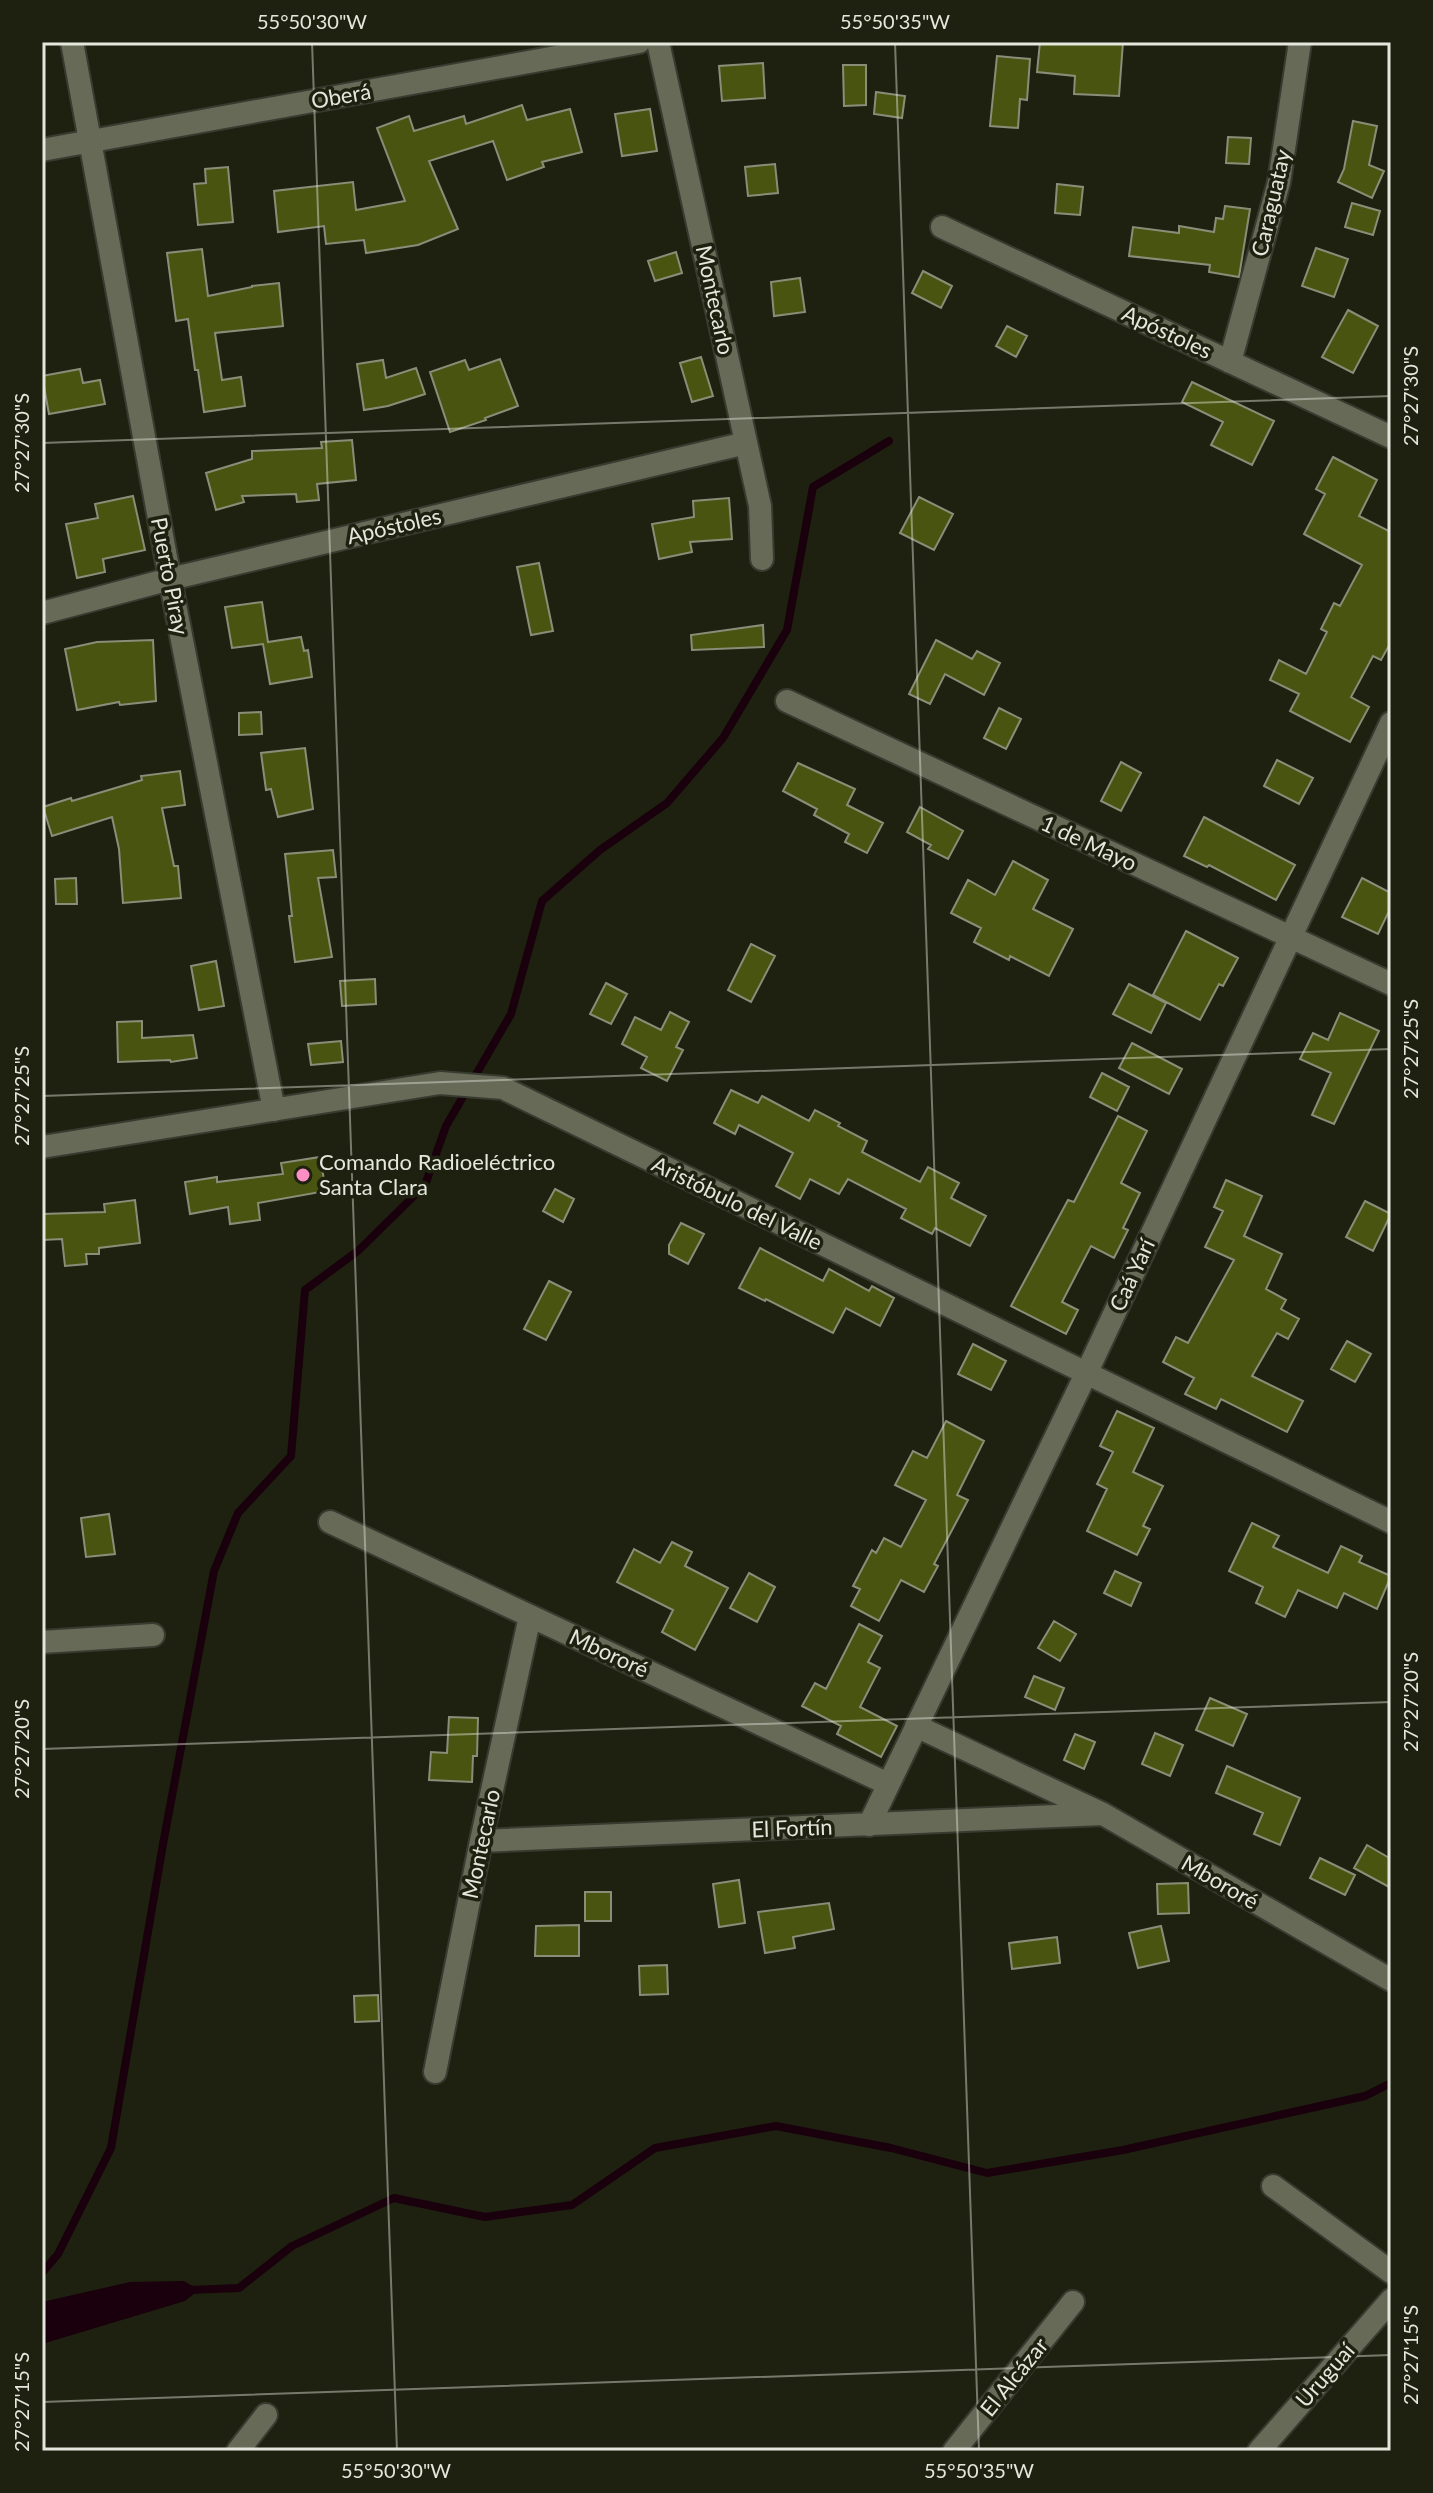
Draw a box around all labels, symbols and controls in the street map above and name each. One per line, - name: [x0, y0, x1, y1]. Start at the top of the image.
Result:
- text: 55°50'30"W: [257, 9, 367, 33]
- text: 55°50'35"W: [840, 9, 950, 33]
- street label: Oberá: [309, 77, 373, 114]
- street label: Caraguatay: [1245, 146, 1296, 259]
- street label: Montecarlo: [691, 243, 740, 357]
- street label: Apóstoles: [1118, 299, 1216, 364]
- text: 27°27'30"S: [1398, 346, 1422, 446]
- text: 27°27'30"S: [9, 393, 33, 493]
- street label: Apóstoles: [344, 502, 444, 549]
- street label: Puerto Piray: [146, 515, 195, 638]
- street label: 1 de Mayo: [1037, 809, 1141, 876]
- text: 27°27'25"S: [1398, 999, 1422, 1099]
- text: 27°27'25"S: [9, 1046, 33, 1146]
- place label: Comando Radioeléctrico Santa Clara: [319, 1148, 555, 1200]
- street label: Aristóbulo del Valle: [648, 1150, 827, 1255]
- marker: Comando Radioeléctrico Santa Clara: [294, 1166, 312, 1184]
- street label: Caá Yarí: [1103, 1234, 1160, 1315]
- street label: Mbororé: [565, 1623, 653, 1683]
- text: 27°27'20"S: [1398, 1652, 1422, 1752]
- text: 27°27'20"S: [9, 1699, 33, 1799]
- street label: Montecarlo: [456, 1787, 505, 1901]
- street label: El Fortín: [751, 1813, 833, 1842]
- street label: Mbororé: [1177, 1849, 1263, 1914]
- text: 27°27'15"S: [1398, 2305, 1422, 2405]
- street label: El Alcázar: [974, 2332, 1053, 2421]
- street label: Uruguaí: [1289, 2337, 1360, 2412]
- text: 27°27'15"S: [9, 2352, 33, 2452]
- text: 55°50'30"W: [341, 2458, 451, 2482]
- text: 55°50'35"W: [924, 2458, 1034, 2482]

